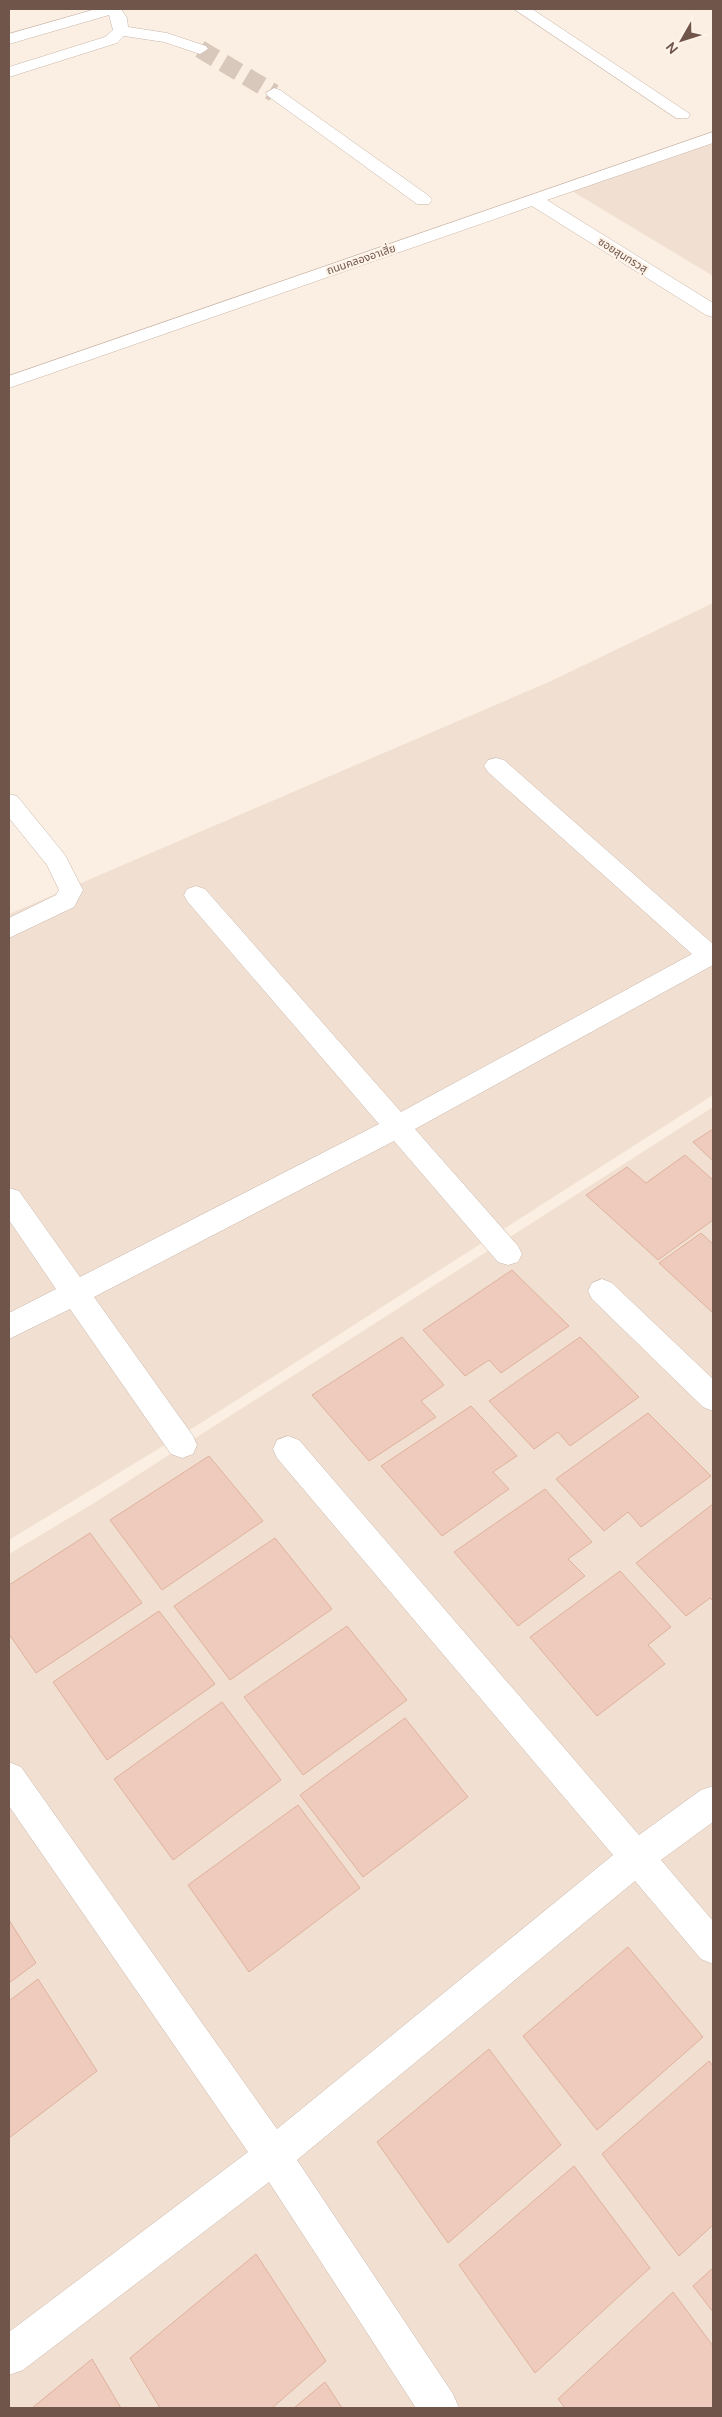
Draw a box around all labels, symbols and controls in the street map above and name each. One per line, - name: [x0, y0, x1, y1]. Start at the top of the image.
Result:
- north arrow: [657, 15, 707, 65]
- text: N: [662, 39, 681, 57]
- street label: ซอยสุนทรวสุ: [596, 235, 650, 276]
- street label: ถนนคลองอาเสี่ย: [324, 240, 397, 276]

